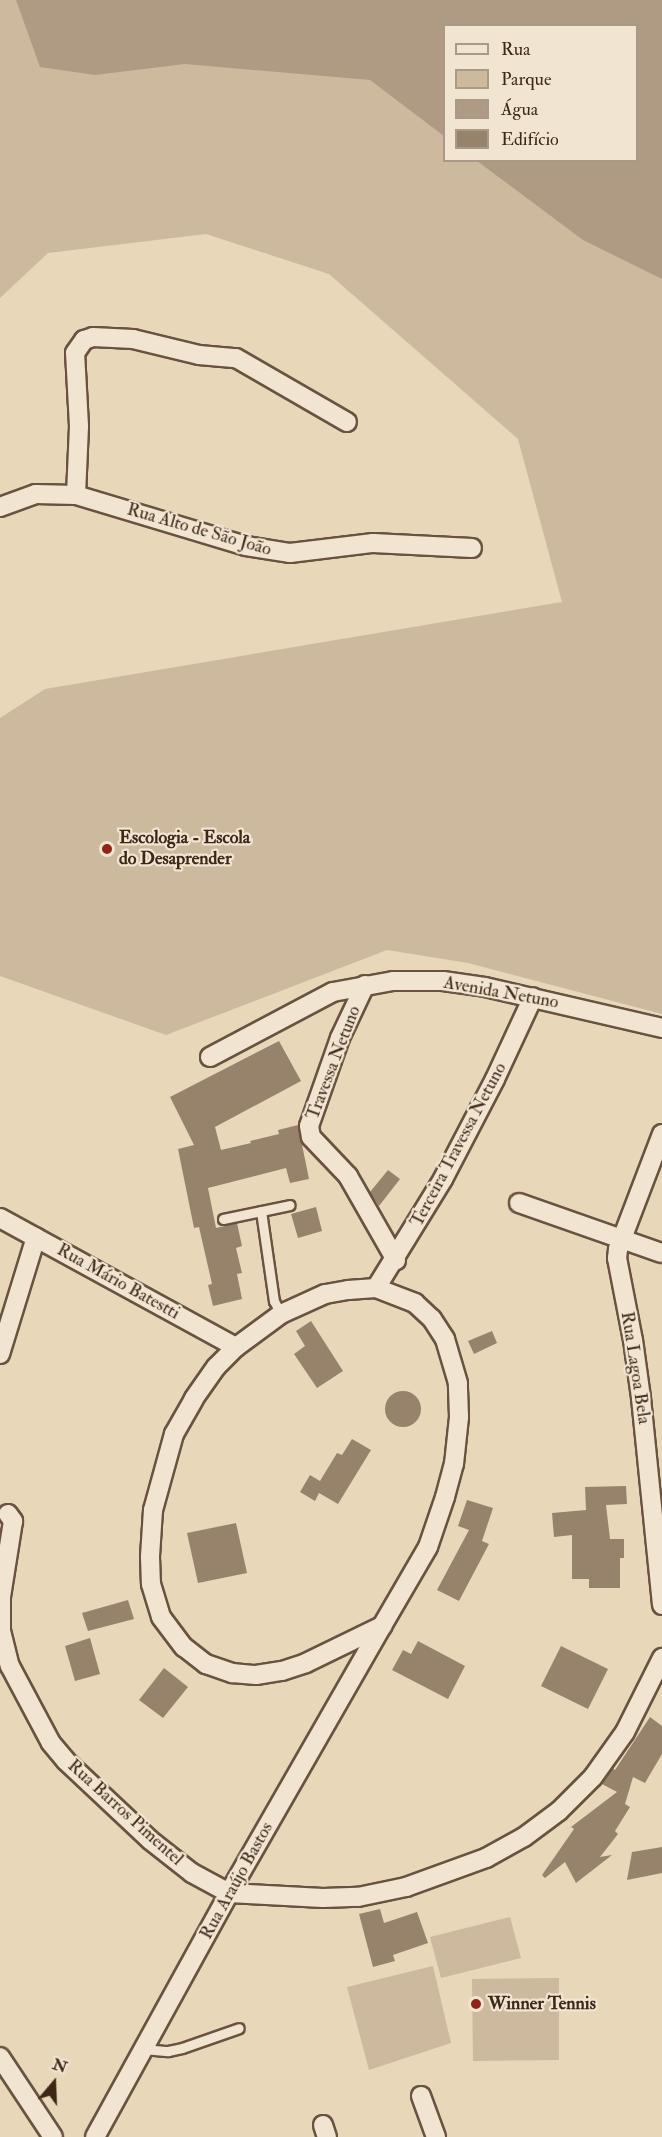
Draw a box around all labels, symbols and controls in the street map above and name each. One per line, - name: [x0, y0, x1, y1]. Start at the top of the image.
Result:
- legend: [443, 24, 638, 162]
- text: Rua: [501, 38, 530, 61]
- text: Parque: [501, 68, 551, 91]
- text: Água: [501, 98, 538, 121]
- text: Edifício: [501, 128, 559, 151]
- street label: Rua Alto de São João: [124, 499, 274, 561]
- place label: Escologia - Escola do Desaprender: [119, 828, 250, 870]
- marker: Escologia - Escola do Desaprender: [100, 842, 114, 856]
- street label: Avenida Netuno: [442, 972, 560, 1014]
- street label: Travessa Netuno: [302, 1003, 366, 1123]
- street label: Terceira Travessa Netuno: [407, 1059, 511, 1231]
- street label: Rua Mário Batestti: [53, 1239, 183, 1325]
- street label: Rua Lagoa Bela: [615, 1310, 655, 1426]
- street label: Rua Barros Pimentel: [63, 1755, 187, 1871]
- street label: Rua Araújo Bastos: [196, 1819, 278, 1943]
- place label: Winner Tennis: [488, 1993, 596, 2015]
- marker: Winner Tennis: [469, 1997, 483, 2011]
- north arrow: [24, 2053, 84, 2113]
- text: N: [50, 2054, 70, 2078]

